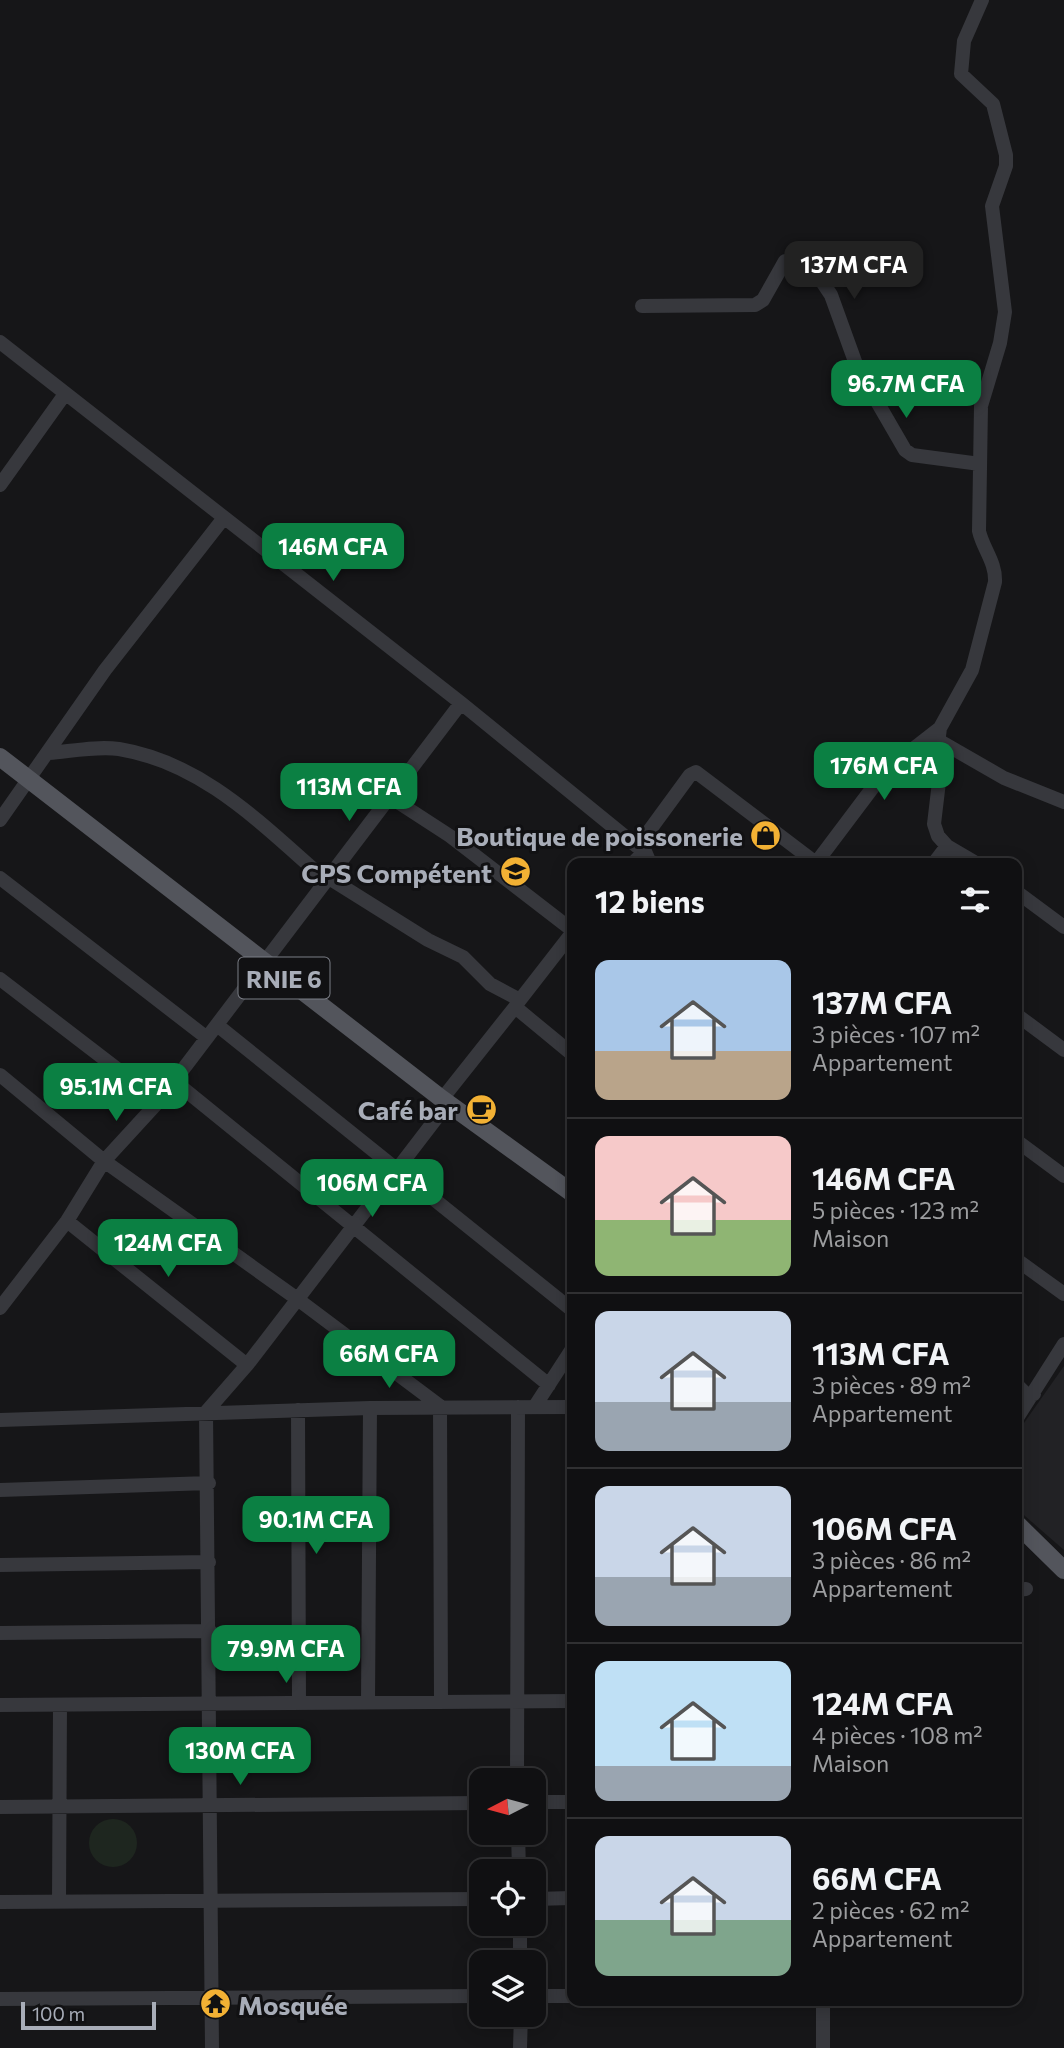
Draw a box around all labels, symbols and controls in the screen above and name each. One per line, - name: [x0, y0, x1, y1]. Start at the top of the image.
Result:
- pin: 137M CFA: [782, 242, 926, 301]
- text: 137M CFA: [800, 250, 908, 278]
- pin: 96.7M CFA: [826, 360, 986, 420]
- text: 96.7M CFA: [847, 369, 965, 397]
- pin: 146M CFA: [261, 524, 405, 583]
- text: 146M CFA: [278, 532, 388, 560]
- pin: 176M CFA: [812, 742, 956, 802]
- text: 176M CFA: [830, 751, 938, 779]
- pin: 113M CFA: [277, 764, 421, 823]
- text: 113M CFA: [296, 772, 402, 800]
- shop icon: Boutique de poissonerie: [749, 818, 783, 852]
- place label: Boutique de poissonerie: [456, 820, 743, 851]
- school or university icon: CPS Compétent: [498, 855, 532, 889]
- place label: CPS Compétent: [301, 857, 492, 888]
- icon: filters: [956, 881, 994, 919]
- text: 12 biens: [595, 882, 705, 919]
- road number: RNIE 6: [238, 958, 330, 998]
- text: 137M CFA: [812, 983, 952, 1020]
- icon: home: [651, 988, 735, 1072]
- text: 3 pièces · 107 m²: [812, 1020, 980, 1048]
- text: Appartement: [812, 1048, 953, 1076]
- pin: 95.1M CFA: [36, 1064, 196, 1123]
- text: 95.1M CFA: [59, 1072, 173, 1100]
- cafe icon: Café bar: [464, 1092, 498, 1126]
- place label: Café bar: [358, 1094, 458, 1125]
- text: 146M CFA: [812, 1159, 955, 1196]
- pin: 106M CFA: [300, 1160, 444, 1219]
- icon: home: [651, 1164, 735, 1248]
- text: 106M CFA: [316, 1168, 428, 1196]
- text: 5 pièces · 123 m²: [812, 1196, 979, 1224]
- pin: 124M CFA: [96, 1220, 240, 1279]
- text: Maison: [812, 1224, 889, 1252]
- text: 124M CFA: [114, 1228, 222, 1256]
- pin: 66M CFA: [324, 1330, 454, 1390]
- text: 113M CFA: [812, 1334, 949, 1371]
- text: 66M CFA: [339, 1339, 439, 1367]
- icon: home: [651, 1339, 735, 1423]
- text: 3 pièces · 89 m²: [812, 1371, 971, 1399]
- text: Appartement: [812, 1399, 953, 1427]
- pin: 90.1M CFA: [236, 1496, 396, 1556]
- text: 90.1M CFA: [258, 1505, 374, 1533]
- text: 106M CFA: [812, 1509, 957, 1546]
- icon: home: [651, 1514, 735, 1598]
- text: 3 pièces · 86 m²: [812, 1546, 971, 1574]
- text: Appartement: [812, 1574, 953, 1602]
- pin: 79.9M CFA: [206, 1626, 366, 1685]
- text: 79.9M CFA: [227, 1634, 345, 1662]
- text: 124M CFA: [812, 1684, 953, 1721]
- icon: home: [651, 1689, 735, 1773]
- text: 4 pièces · 108 m²: [812, 1721, 983, 1749]
- pin: 130M CFA: [168, 1728, 312, 1787]
- text: 130M CFA: [185, 1736, 295, 1764]
- text: Maison: [812, 1749, 889, 1777]
- north arrow: [469, 1768, 546, 1844]
- map controls: [469, 1768, 546, 2027]
- button: locate: [469, 1859, 546, 1936]
- text: 66M CFA: [812, 1859, 942, 1896]
- icon: home: [651, 1864, 735, 1948]
- text: 2 pièces · 62 m²: [812, 1896, 969, 1924]
- text: Appartement: [812, 1924, 953, 1952]
- button: layers: [469, 1950, 546, 2027]
- temple icon: Mosquée: [198, 1987, 232, 2021]
- place label: Mosquée: [238, 1989, 348, 2020]
- scale bar: [21, 1999, 156, 2031]
- text: 100 m: [32, 2002, 85, 2025]

